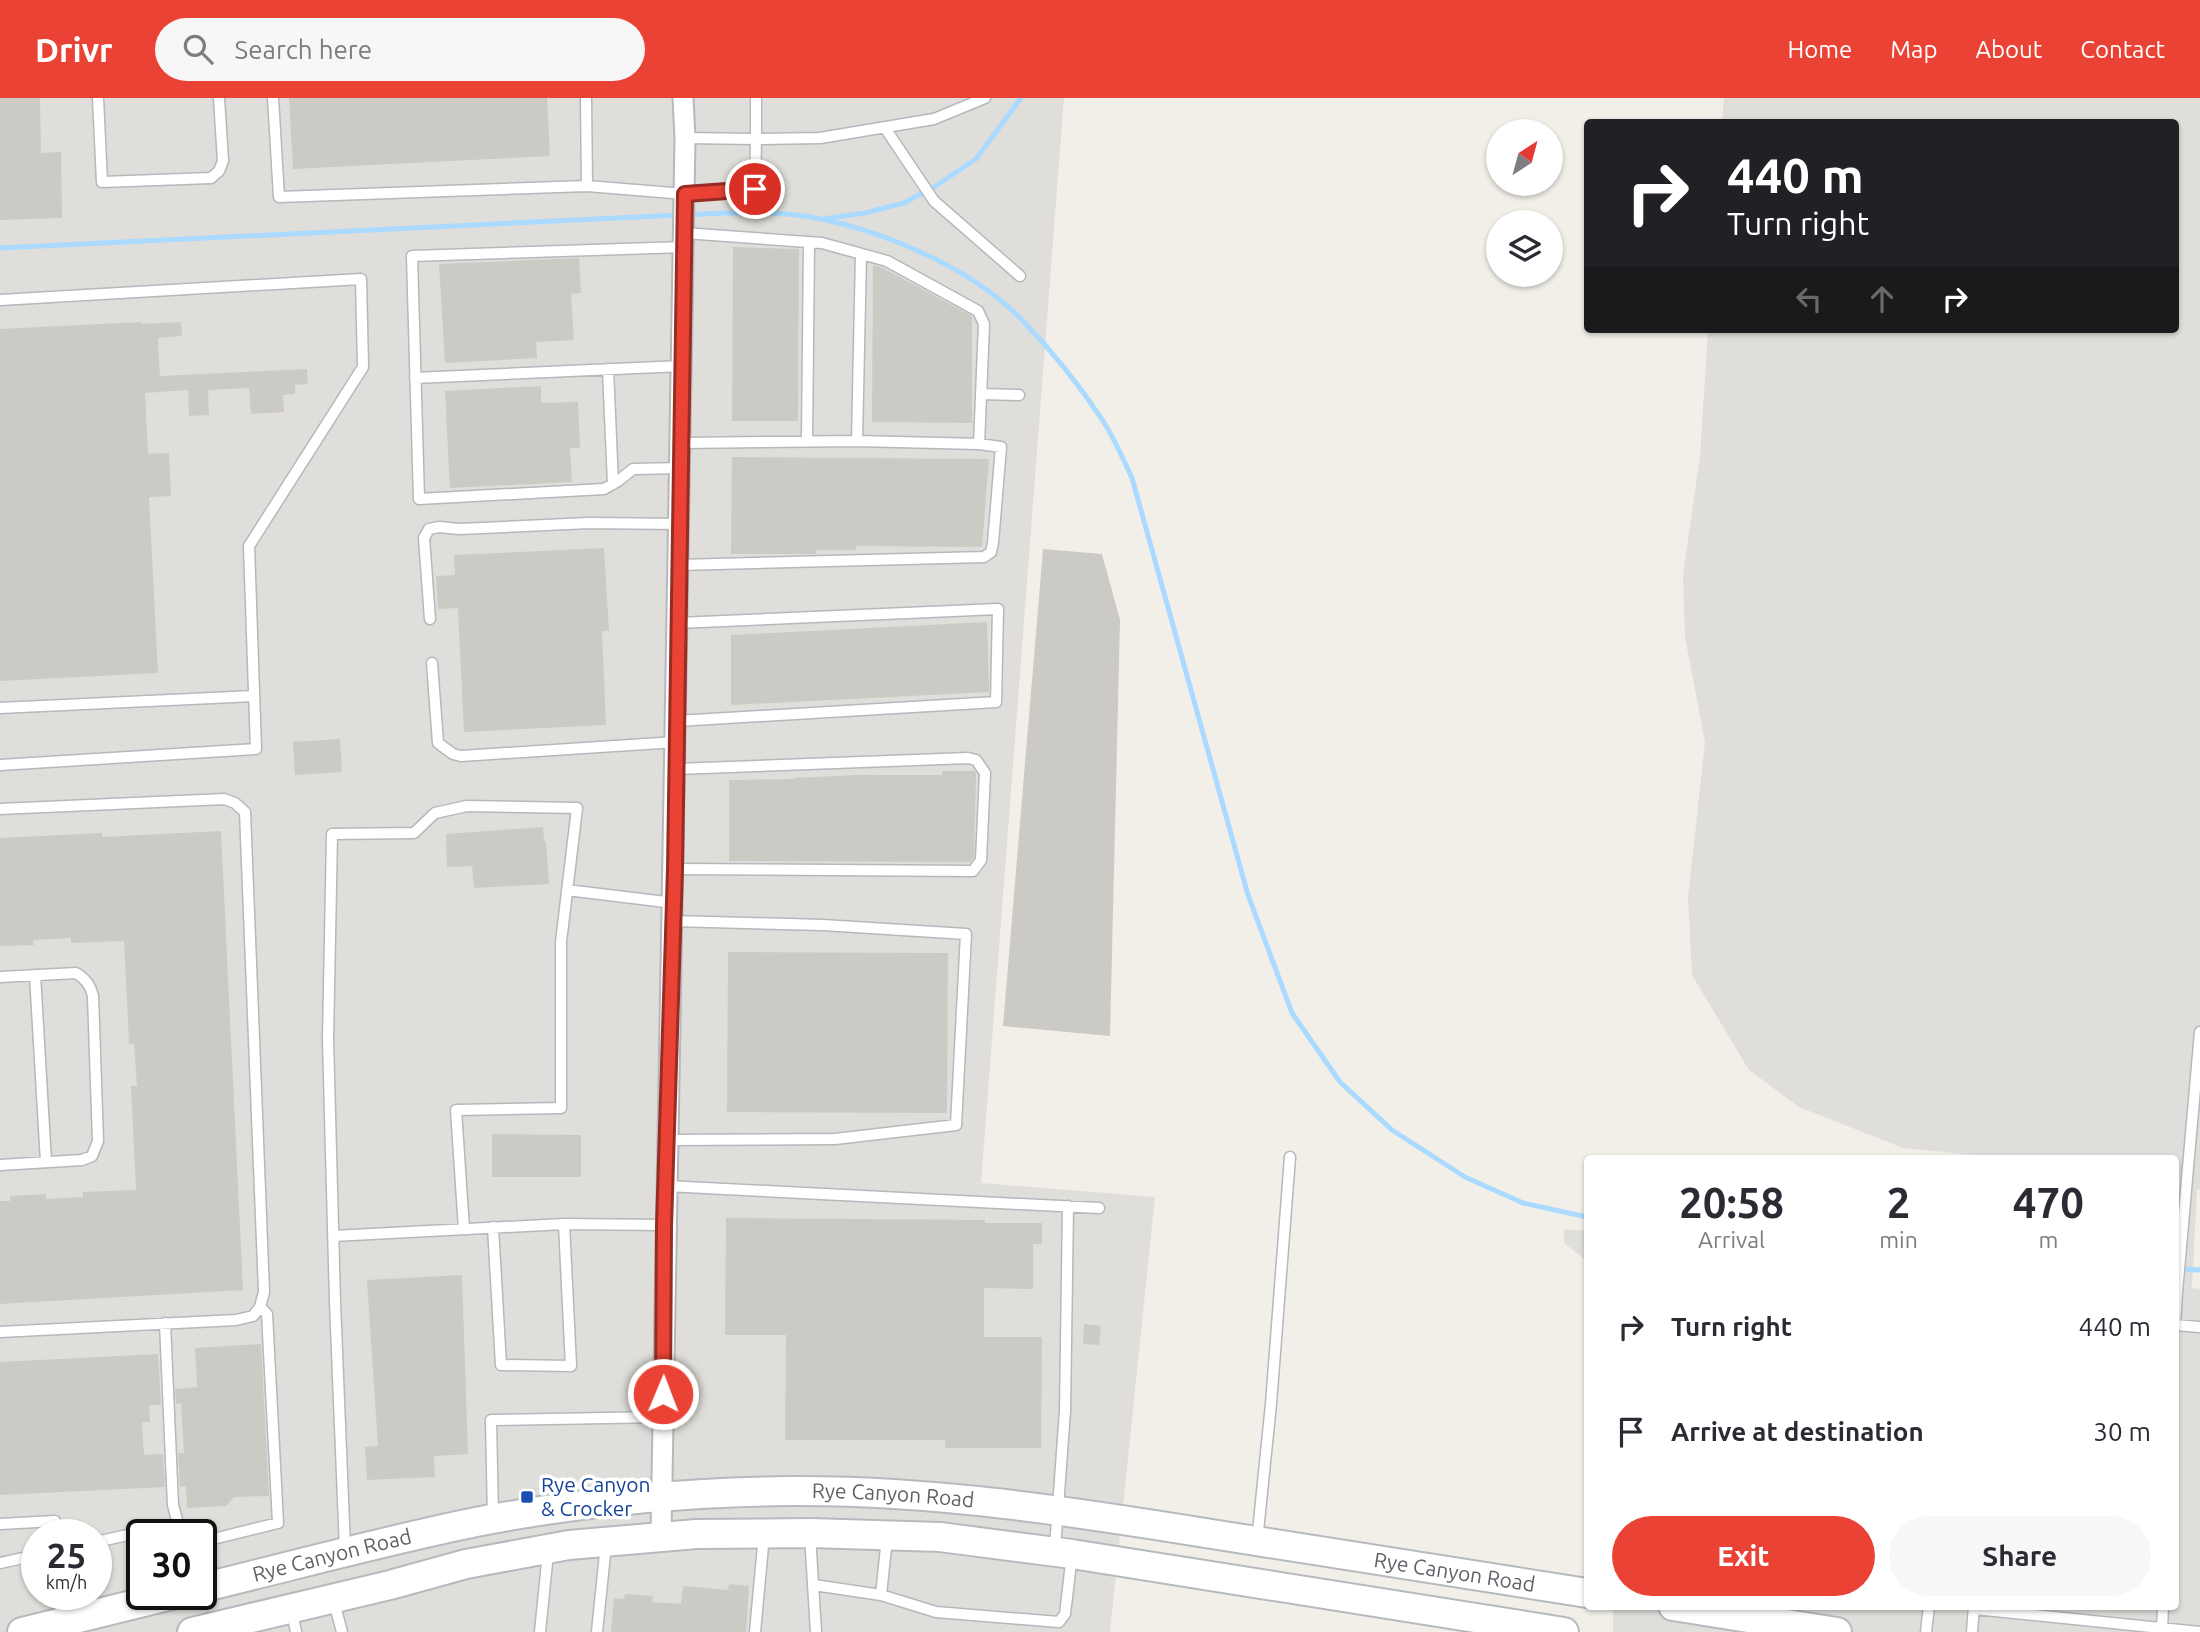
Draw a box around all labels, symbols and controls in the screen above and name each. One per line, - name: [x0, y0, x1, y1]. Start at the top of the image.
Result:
- search box: [155, 18, 645, 81]
- icon: search: [179, 30, 217, 68]
- text: Drivr: [35, 31, 113, 68]
- text: Search here: [235, 35, 372, 64]
- text: Home: [1787, 36, 1852, 63]
- text: Map: [1890, 36, 1937, 63]
- text: About: [1975, 36, 2042, 63]
- text: Contact: [2080, 36, 2165, 63]
- north arrow: [1486, 119, 1563, 196]
- map controls: [1486, 119, 1563, 287]
- icon: right: [1612, 147, 1703, 238]
- text: 440 m: [1727, 147, 1864, 202]
- pin: [725, 159, 785, 219]
- icon: arrive: [736, 170, 774, 208]
- text: Turn right: [1727, 205, 1869, 241]
- button: layers: [1486, 210, 1563, 287]
- icon: left: [1790, 280, 1828, 318]
- icon: ahead: [1863, 280, 1901, 318]
- icon: right: [1936, 280, 1974, 318]
- text: 20:58: [1679, 1179, 1784, 1226]
- text: 2: [1887, 1179, 1910, 1226]
- text: 470: [2013, 1179, 2084, 1226]
- text: Arrival: [1698, 1227, 1765, 1252]
- text: min: [1879, 1227, 1918, 1252]
- text: m: [2038, 1227, 2058, 1252]
- icon: right: [1612, 1308, 1650, 1346]
- text: Turn right: [1671, 1312, 1792, 1341]
- text: 440 m: [2079, 1312, 2151, 1341]
- position arrow: [626, 1357, 700, 1431]
- icon: arrive: [1612, 1413, 1650, 1451]
- text: Arrive at destination: [1671, 1417, 1924, 1446]
- text: 30 m: [2093, 1417, 2151, 1446]
- place label: Rye Canyon & Crocker: [541, 1472, 650, 1520]
- street label: Rye Canyon Road: [812, 1478, 976, 1512]
- marker: Rye Canyon & Crocker: [519, 1489, 535, 1505]
- button: Exit: [1612, 1516, 1875, 1596]
- button: Share: [1889, 1516, 2151, 1596]
- speed limit sign: 30: [126, 1519, 217, 1610]
- street label: Rye Canyon Road: [250, 1524, 414, 1586]
- text: 25: [47, 1535, 86, 1575]
- street label: Rye Canyon Road: [1372, 1547, 1537, 1596]
- text: km/h: [46, 1572, 87, 1592]

